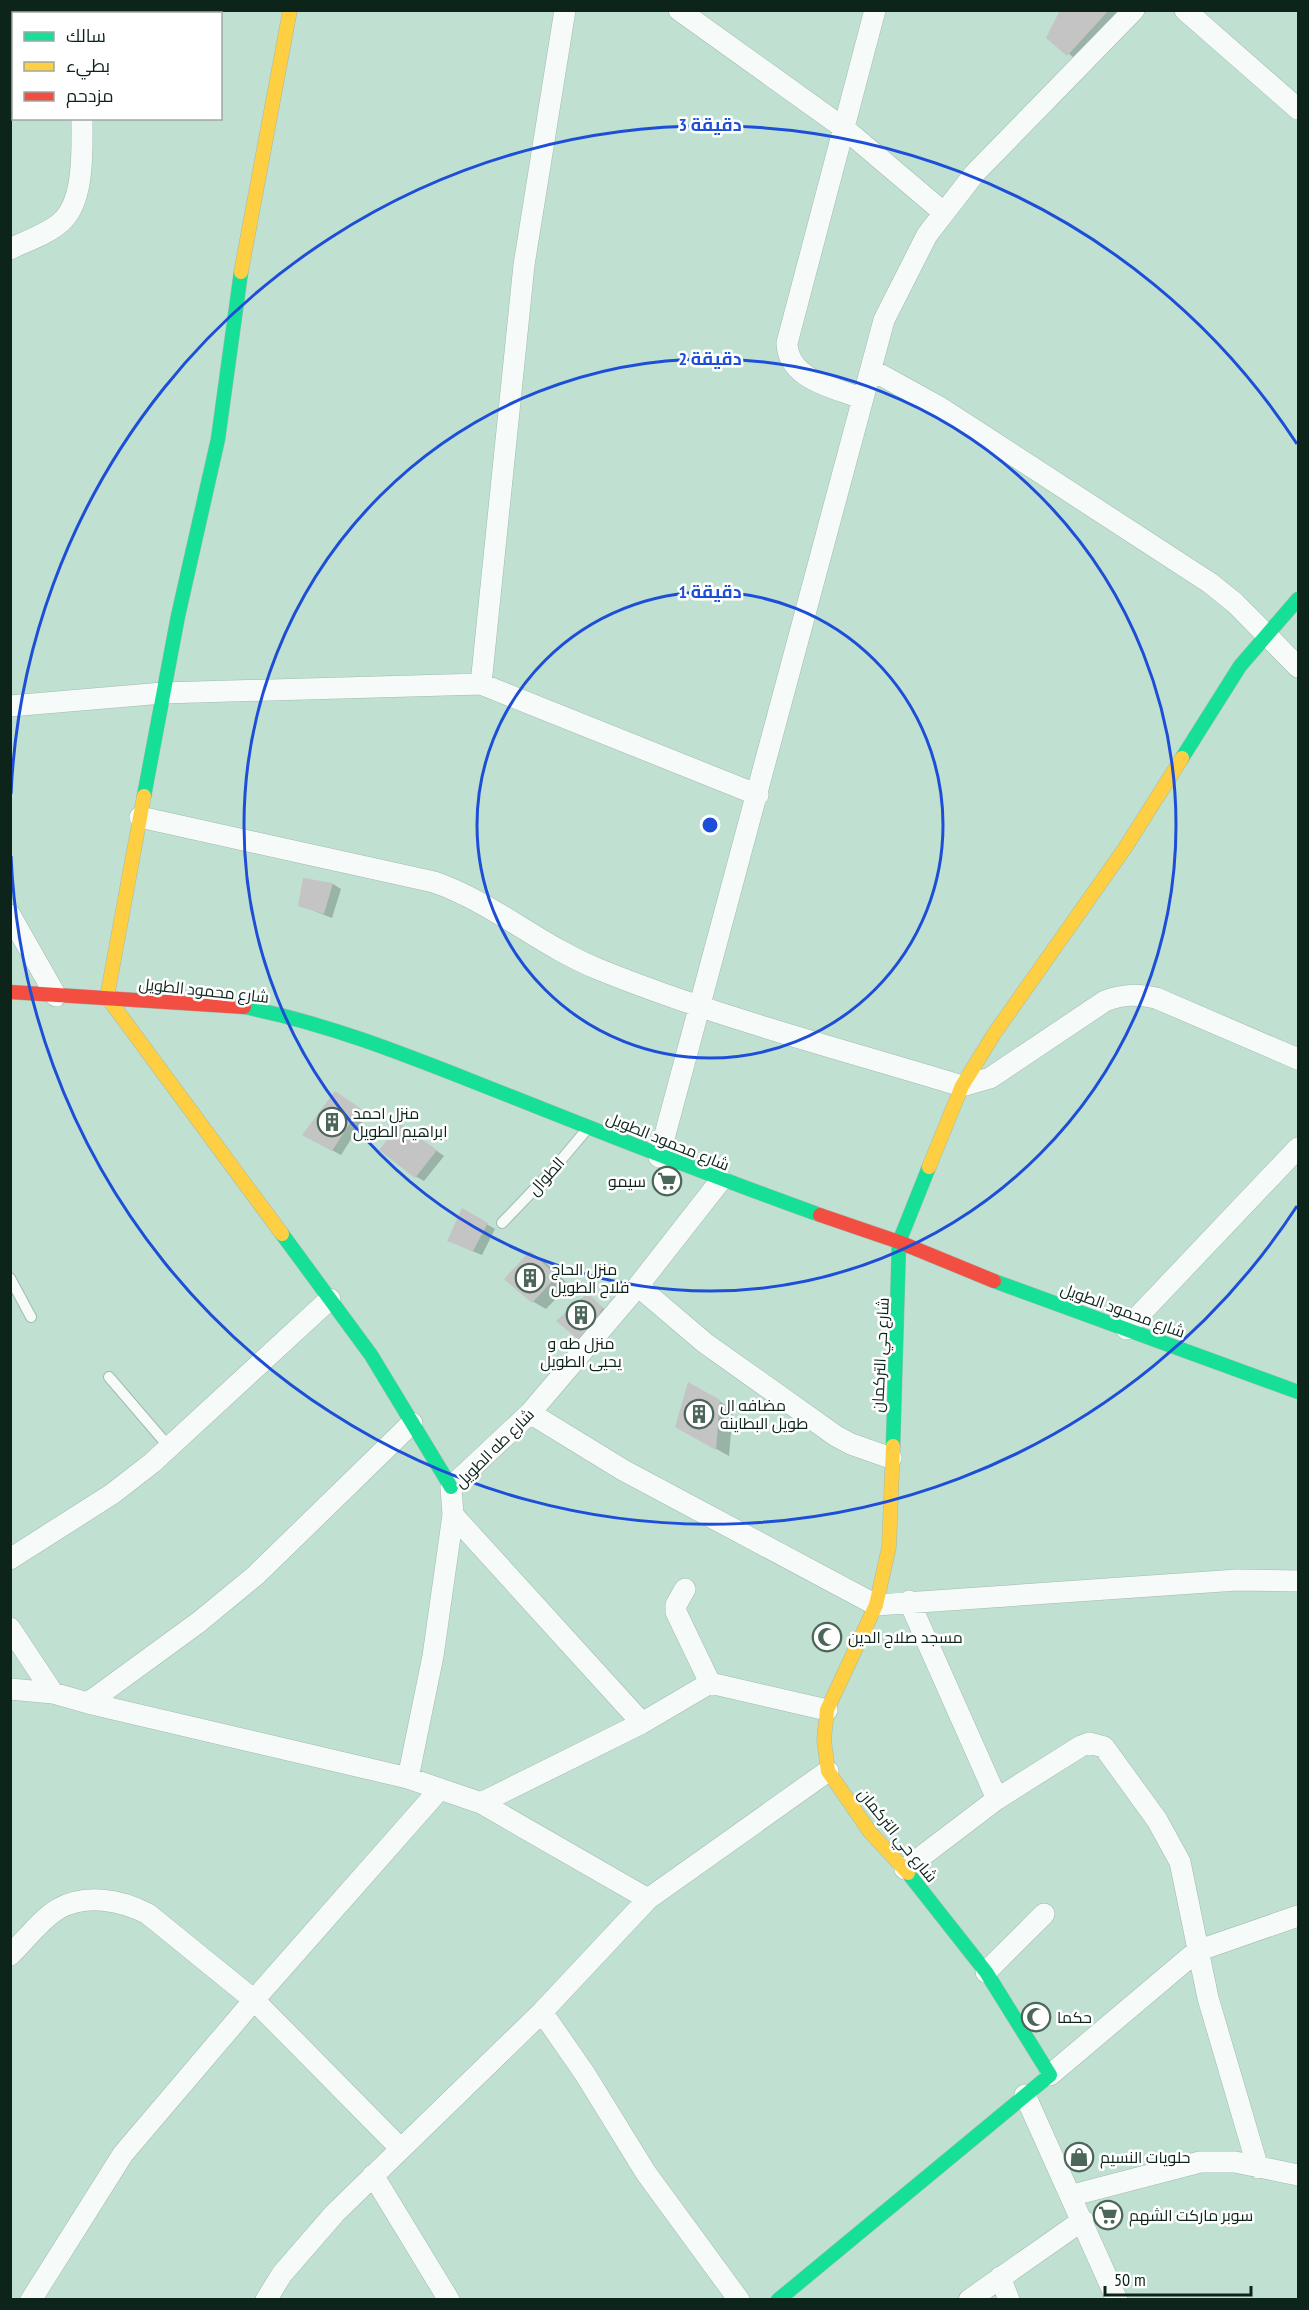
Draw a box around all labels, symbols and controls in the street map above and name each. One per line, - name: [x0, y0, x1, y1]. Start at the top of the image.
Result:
- legend: [12, 12, 222, 120]
- text: سالك: [66, 24, 106, 47]
- text: بطيء: [66, 54, 110, 80]
- text: مزدحم: [66, 84, 114, 108]
- text: 3 دقيقة: [678, 113, 742, 136]
- text: 2 دقيقة: [678, 347, 742, 370]
- text: 1 دقيقة: [678, 580, 742, 603]
- centre of rings: [700, 815, 720, 835]
- street label: شارع محمود الطويل: [138, 973, 270, 1009]
- place label: منزل احمد ابراهيم الطويل: [353, 1103, 447, 1143]
- building icon: منزل احمد ابراهيم الطويل: [316, 1106, 348, 1138]
- street label: شارع محمود الطويل: [603, 1107, 732, 1177]
- street label: الطوال: [524, 1153, 569, 1200]
- supermarket icon: سيمو: [651, 1165, 683, 1197]
- place label: سيمو: [608, 1171, 646, 1191]
- place label: منزل الحاج فلاح الطويل: [551, 1259, 630, 1299]
- building icon: منزل الحاج فلاح الطويل: [514, 1262, 546, 1294]
- street label: شارع محمود الطويل: [1057, 1278, 1188, 1344]
- street label: شارع حي التركمان: [867, 1297, 897, 1413]
- building icon: منزل طه و يحيى الطويل: [565, 1299, 597, 1331]
- place label: منزل طه و يحيى الطويل: [540, 1333, 622, 1372]
- place label: مضافه ال طويل البطاينه: [720, 1395, 808, 1434]
- building icon: مضافه ال طويل البطاينه: [683, 1398, 715, 1430]
- street label: شارع طه الطويل: [450, 1404, 539, 1493]
- mosque icon: مسجد صلاح الدين: [811, 1621, 843, 1653]
- place label: مسجد صلاح الدين: [848, 1627, 963, 1649]
- street label: شارع حي التركمان: [851, 1784, 942, 1889]
- mosque icon: حكما: [1020, 2001, 1052, 2033]
- place label: حكما: [1057, 2007, 1092, 2027]
- shop icon: حلويات النسيم: [1063, 2141, 1095, 2173]
- place label: حلويات النسيم: [1100, 2147, 1190, 2169]
- supermarket icon: سوبر ماركت الشهم: [1092, 2199, 1124, 2231]
- place label: سوبر ماركت الشهم: [1129, 2205, 1253, 2227]
- scale bar: [1105, 2259, 1250, 2297]
- text: 50 m: [1114, 2268, 1146, 2291]

